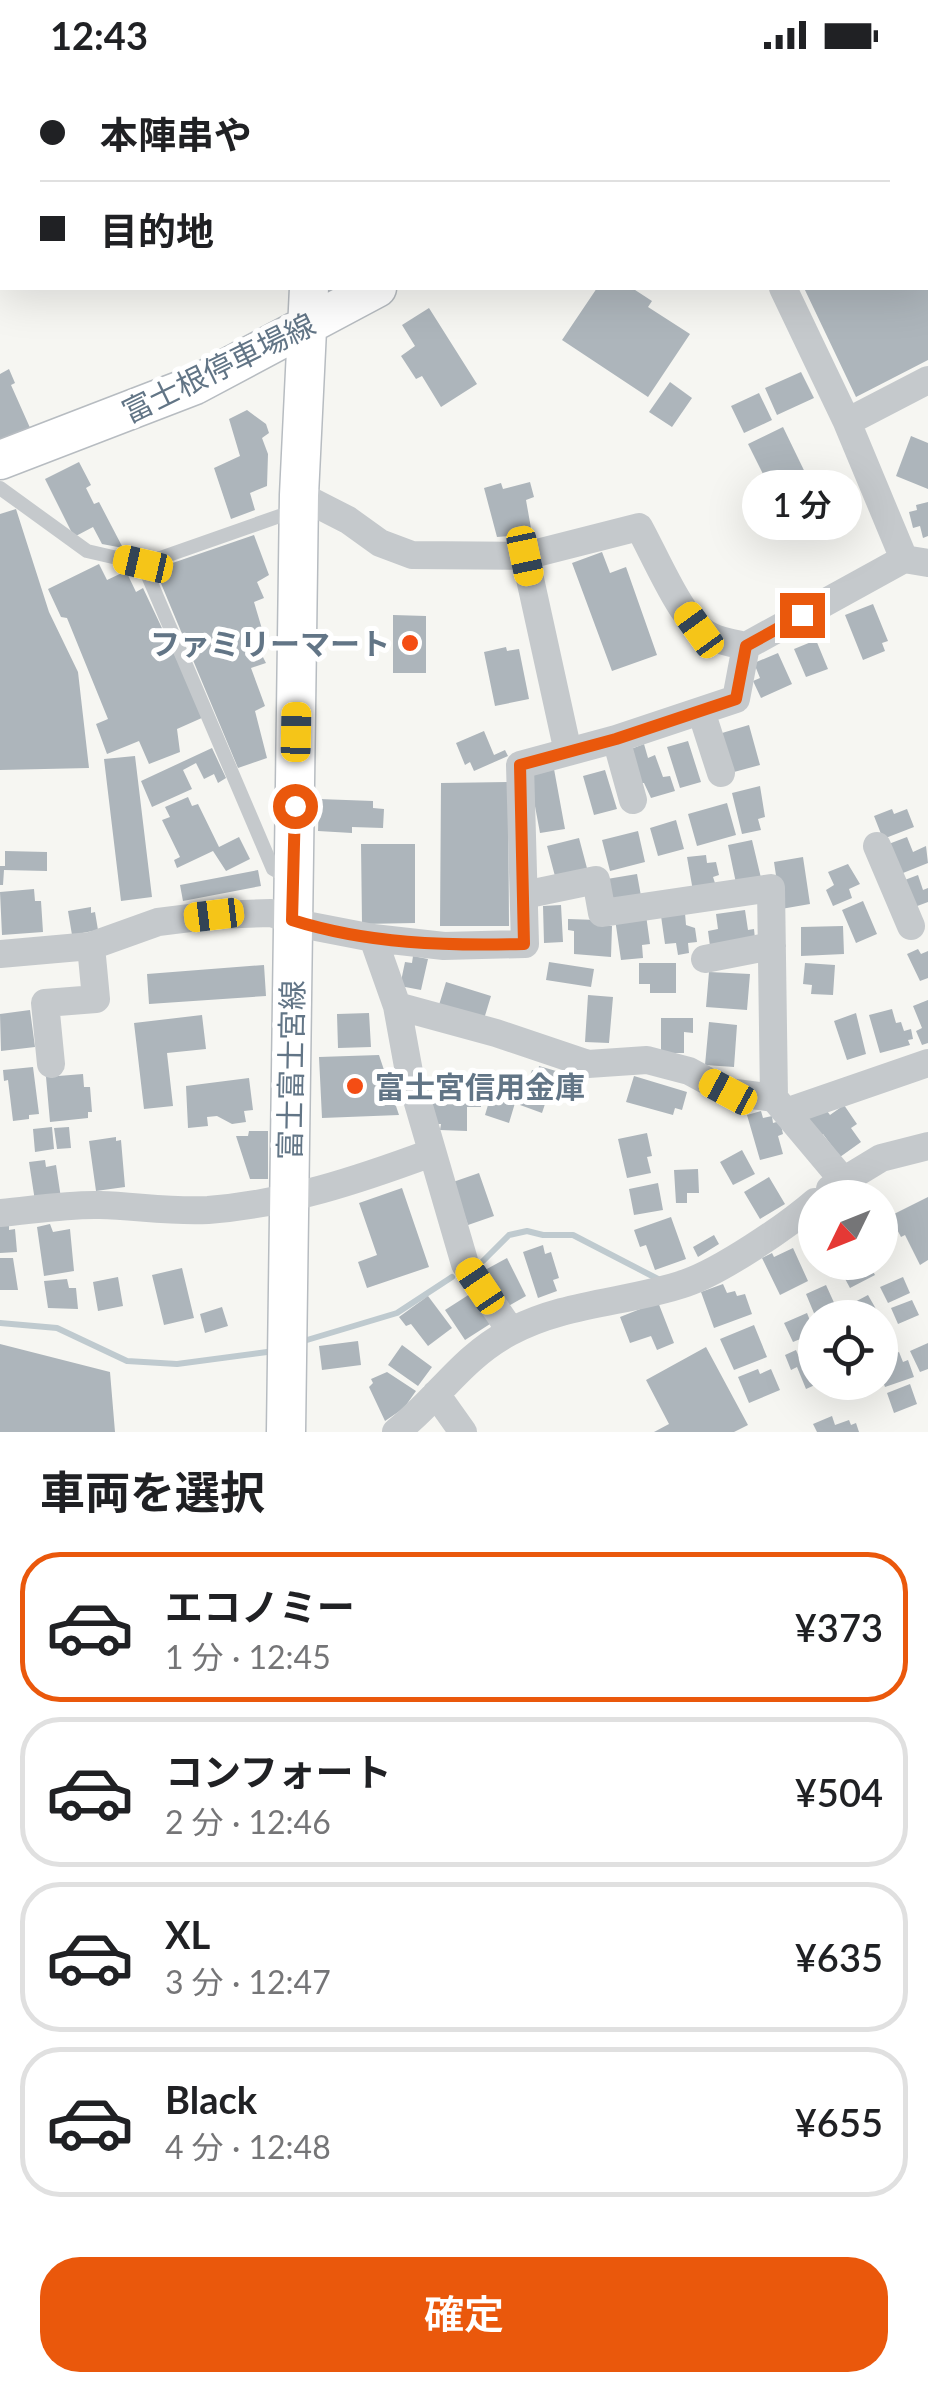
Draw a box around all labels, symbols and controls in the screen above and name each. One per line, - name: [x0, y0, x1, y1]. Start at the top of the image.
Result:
- text: 12:43: [50, 12, 148, 58]
- text: 本陣串や: [100, 111, 252, 157]
- text: 目的地: [100, 207, 214, 253]
- street label: 富士根停車場線: [116, 305, 320, 429]
- callout: 1 分: [742, 470, 862, 540]
- text: 1 分: [773, 485, 831, 524]
- car: [504, 524, 546, 588]
- car: [110, 543, 176, 585]
- route end: [780, 593, 825, 638]
- car: [669, 597, 729, 663]
- place label: ファミリーマート: [150, 625, 390, 661]
- marker: ファミリーマート: [399, 632, 421, 654]
- car: [280, 702, 312, 762]
- route start: [273, 784, 318, 829]
- car: [182, 896, 246, 934]
- street label: 富士富士宮線: [270, 980, 310, 1160]
- car: [694, 1065, 762, 1119]
- place label: 富士宮信用金庫: [375, 1068, 585, 1104]
- marker: 富士宮信用金庫: [344, 1075, 366, 1097]
- north arrow: [798, 1180, 898, 1280]
- map controls: [798, 1180, 898, 1400]
- car: [451, 1253, 509, 1319]
- button: locate: [798, 1300, 898, 1400]
- text: 車両を選択: [40, 1465, 265, 1519]
- icon: car: [45, 1582, 135, 1672]
- text: エコノミー: [165, 1583, 355, 1629]
- text: ¥373: [795, 1604, 883, 1650]
- text: 1 分 · 12:45: [165, 1637, 331, 1676]
- icon: car: [45, 1747, 135, 1837]
- text: コンフォート: [165, 1748, 392, 1794]
- text: ¥504: [795, 1769, 883, 1815]
- text: 2 分 · 12:46: [165, 1802, 331, 1841]
- text: XL: [165, 1911, 210, 1957]
- icon: car: [45, 1912, 135, 2002]
- text: ¥635: [795, 1934, 883, 1980]
- text: 3 分 · 12:47: [165, 1962, 331, 2001]
- text: Black: [165, 2076, 257, 2122]
- icon: car: [45, 2077, 135, 2167]
- text: ¥655: [795, 2099, 883, 2145]
- text: 4 分 · 12:48: [165, 2127, 331, 2166]
- button: 確定: [40, 2257, 888, 2372]

